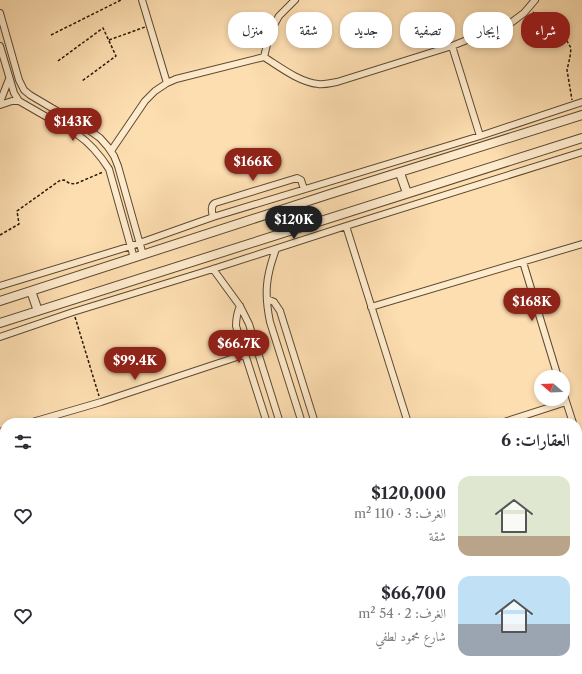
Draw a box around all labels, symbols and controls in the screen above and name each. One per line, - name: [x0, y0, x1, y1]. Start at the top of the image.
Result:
- chip: منزل: [228, 12, 278, 48]
- chip: شقة: [286, 12, 332, 48]
- chip: جديد: [340, 12, 392, 48]
- chip: تصفية: [400, 12, 455, 48]
- chip: إيجار: [463, 12, 513, 48]
- chip: شراء: [521, 12, 570, 48]
- pin: $143K: [45, 108, 101, 142]
- text: $143K: [54, 113, 92, 129]
- pin: $166K: [225, 148, 281, 182]
- text: $166K: [233, 153, 273, 169]
- pin: $120K: [266, 206, 322, 240]
- text: $120K: [274, 211, 314, 227]
- pin: $168K: [504, 288, 560, 322]
- text: $168K: [512, 293, 552, 309]
- pin: $66.7K: [206, 330, 272, 364]
- text: $66.7K: [217, 335, 261, 351]
- pin: $99.4K: [102, 347, 168, 381]
- text: $99.4K: [113, 352, 157, 368]
- north arrow: [534, 370, 570, 406]
- map controls: [534, 370, 570, 406]
- text: العقارات: 6: [501, 430, 570, 450]
- icon: filters: [12, 431, 34, 453]
- text: $120,000: [371, 483, 446, 503]
- icon: home: [490, 492, 538, 540]
- icon: heart: [12, 505, 34, 527]
- text: الغرف: 3 · 110 m²: [354, 505, 446, 521]
- text: شقة: [429, 528, 446, 544]
- text: $66,700: [381, 583, 446, 603]
- icon: home: [490, 592, 538, 640]
- icon: heart: [12, 605, 34, 627]
- text: الغرف: 2 · 54 m²: [358, 605, 446, 621]
- text: شارع محمود لطفي: [376, 628, 446, 644]

